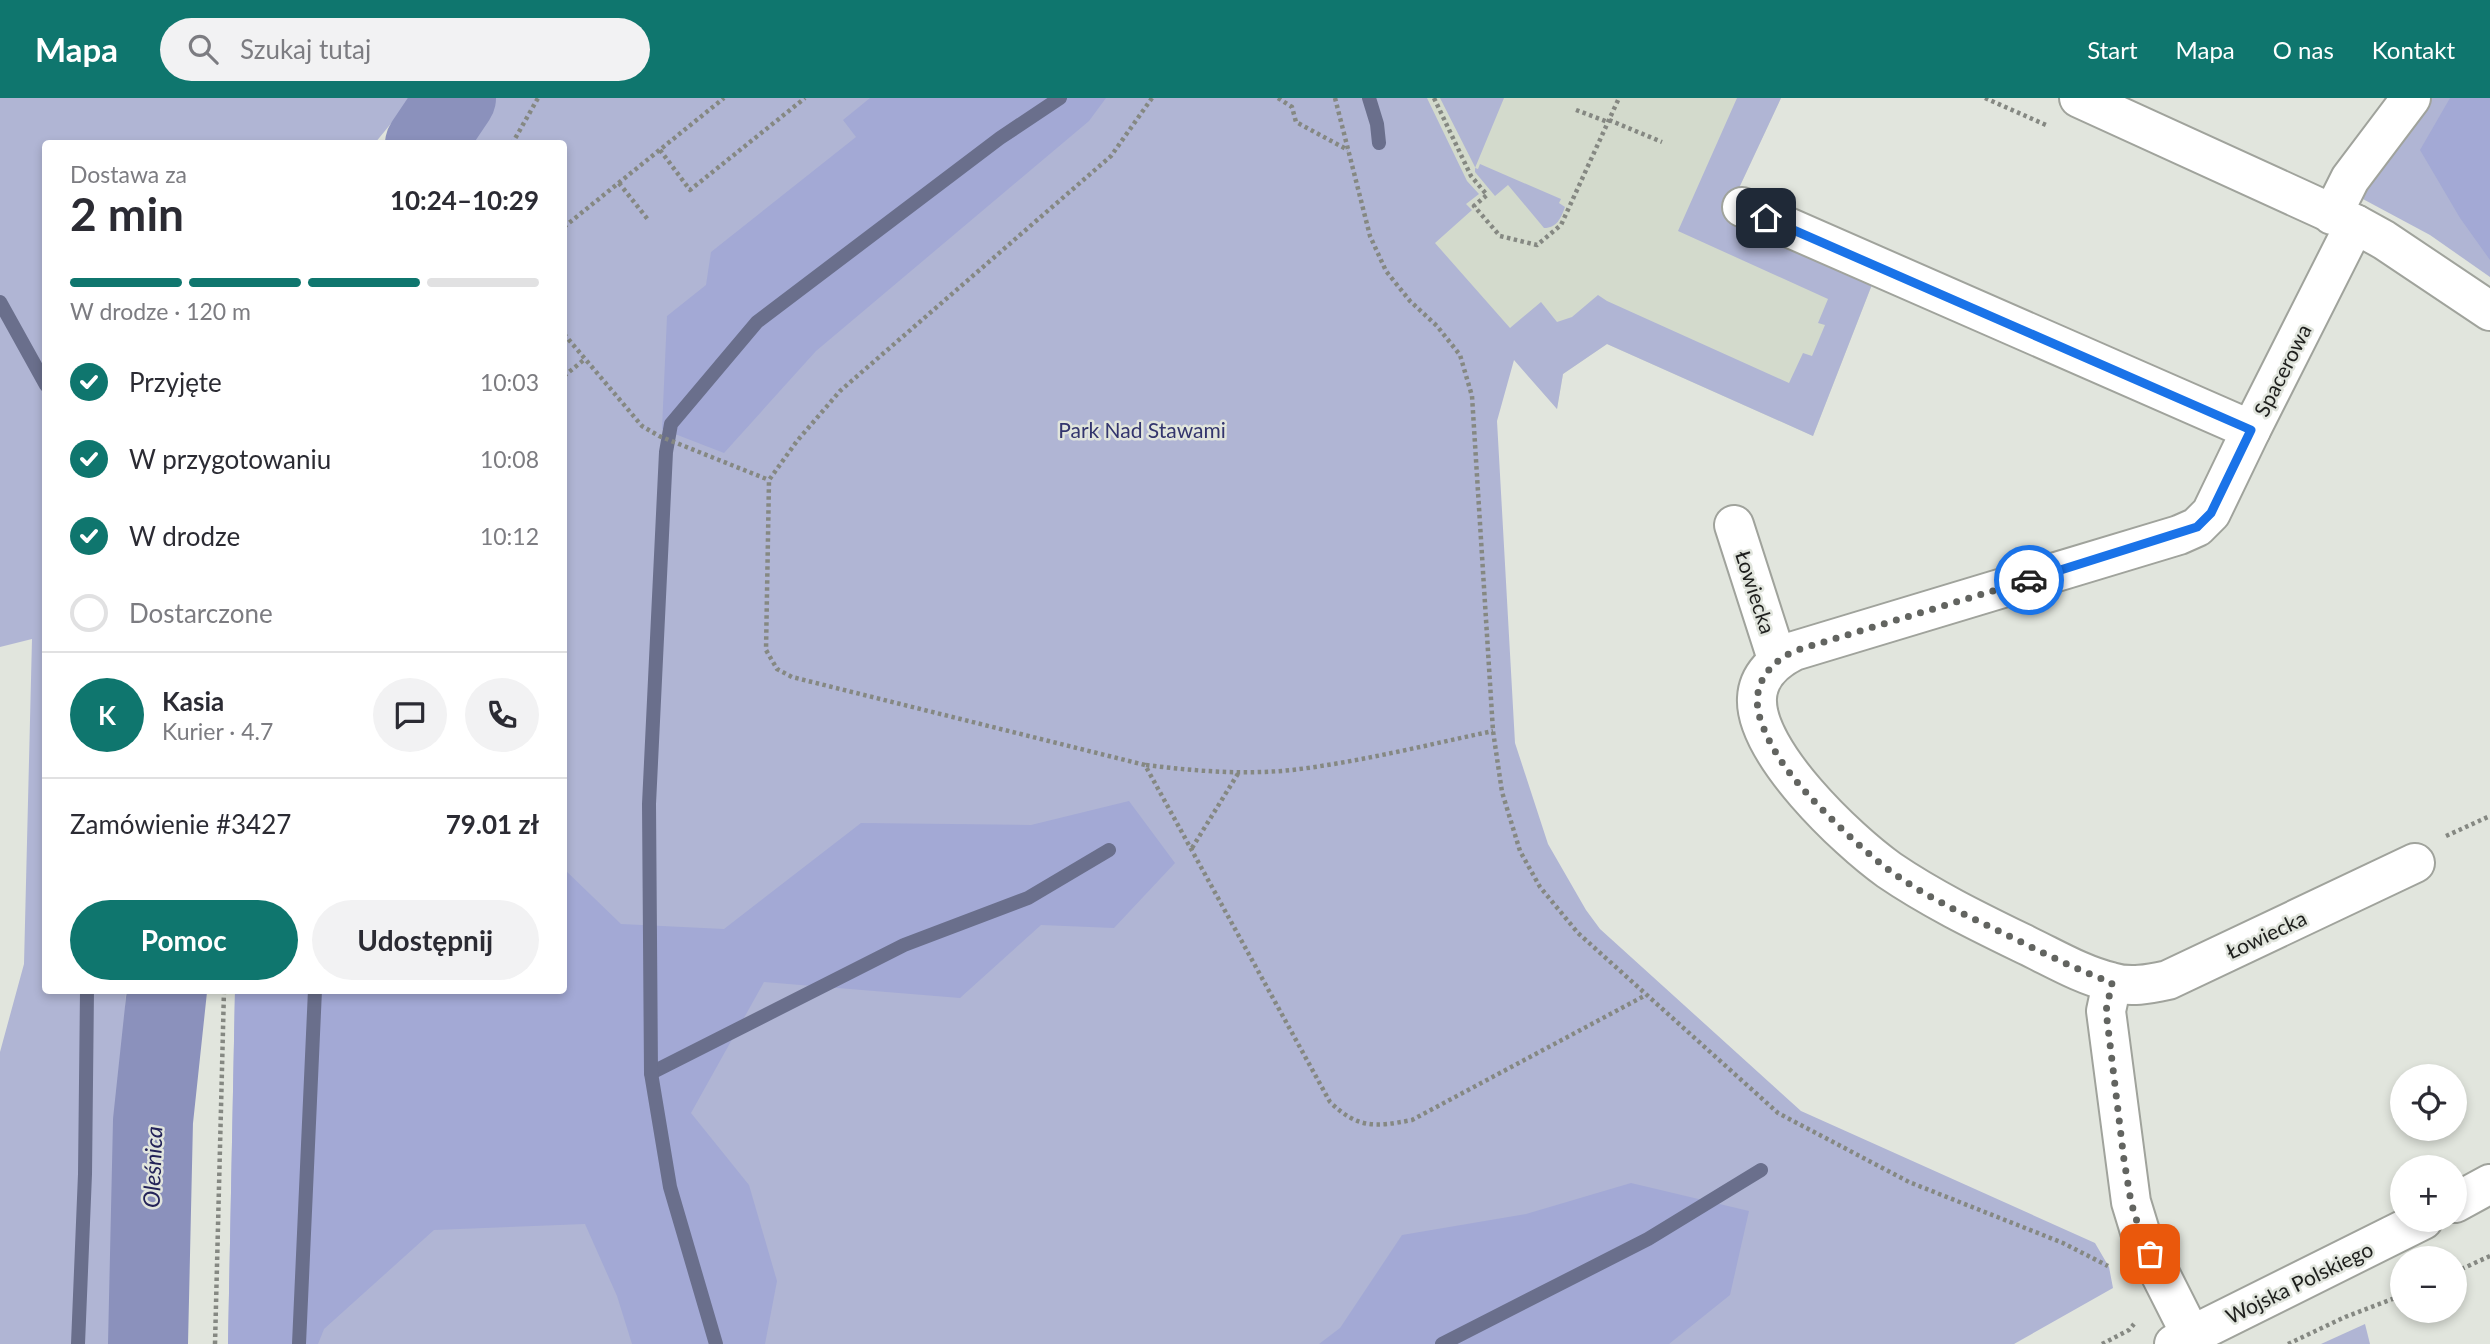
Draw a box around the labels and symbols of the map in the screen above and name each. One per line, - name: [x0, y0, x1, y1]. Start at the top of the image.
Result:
- pin: [1736, 188, 1796, 248]
- street label: Spacerowa: [2248, 320, 2316, 420]
- park label: Park Nad Stawami: [1058, 417, 1226, 442]
- courier: [1994, 545, 2064, 615]
- street label: Łowiecka: [1731, 547, 1781, 637]
- street label: Łowiecka: [2222, 905, 2310, 963]
- water label: Oleśnica: [137, 1126, 167, 1208]
- pin: [2120, 1224, 2180, 1284]
- street label: Wojska Polskiego: [2221, 1236, 2377, 1328]

